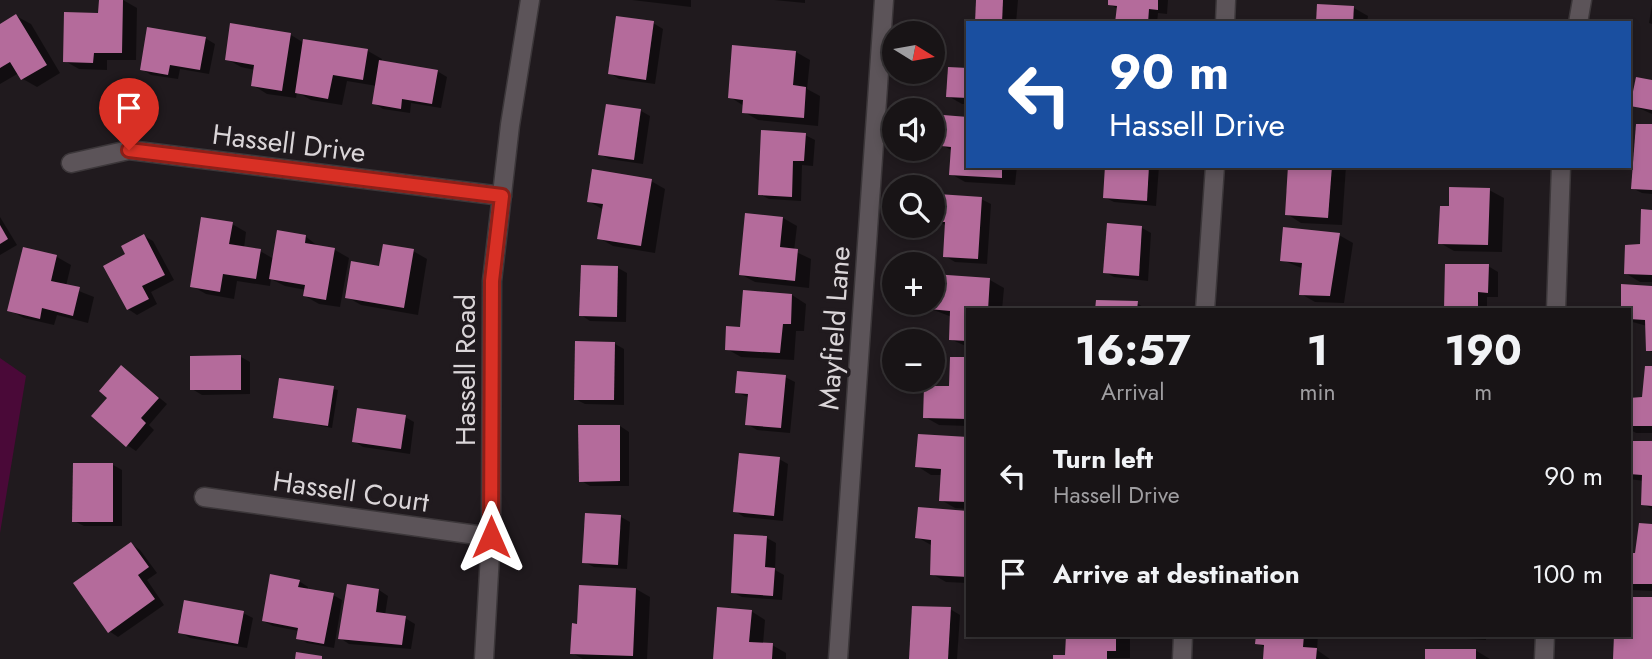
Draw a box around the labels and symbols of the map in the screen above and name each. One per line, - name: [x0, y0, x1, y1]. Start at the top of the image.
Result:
- north arrow: [882, 21, 945, 84]
- pin: [99, 78, 159, 150]
- street label: Hassell Drive: [210, 114, 368, 173]
- street label: Mayfield Lane: [808, 245, 861, 411]
- street label: Hassell Road: [445, 294, 486, 446]
- street label: Hassell Court: [270, 460, 432, 523]
- position arrow: [454, 500, 528, 574]

